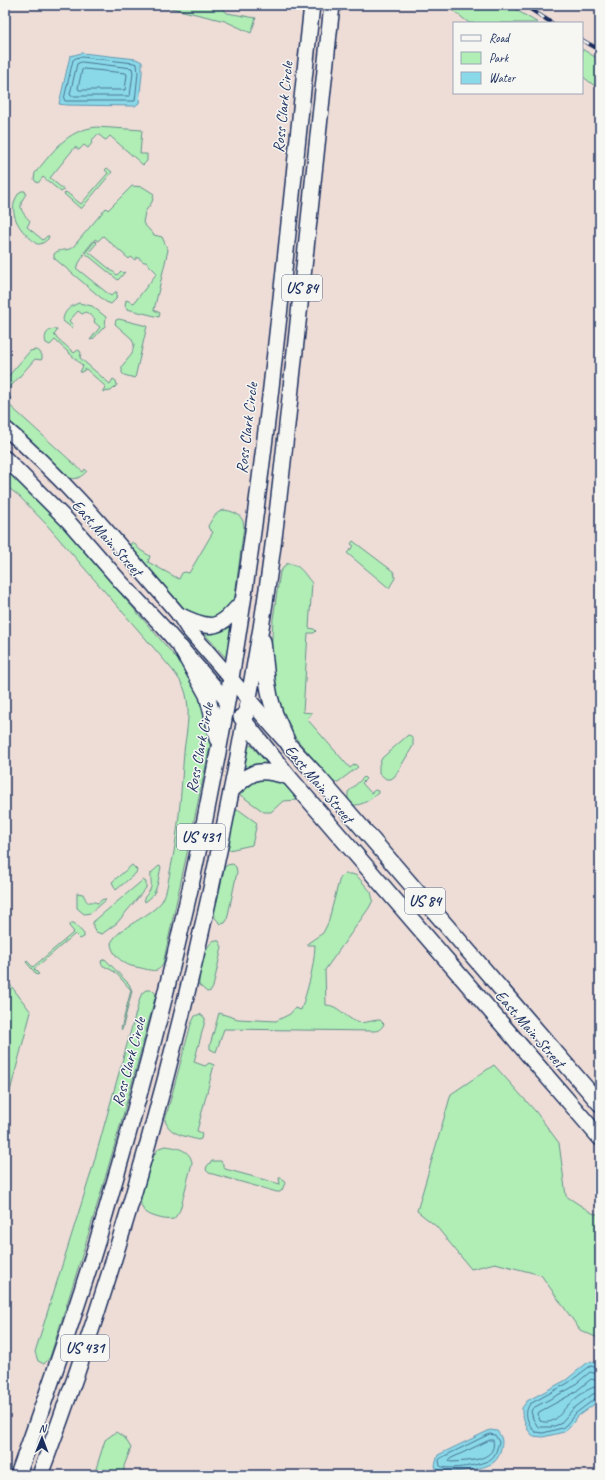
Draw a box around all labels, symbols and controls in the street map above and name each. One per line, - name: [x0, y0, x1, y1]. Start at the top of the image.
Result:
- legend: [453, 22, 583, 94]
- text: Road: [489, 30, 511, 46]
- text: Park: [489, 50, 510, 66]
- street label: Ross Clark Circle: [268, 59, 298, 153]
- text: Water: [489, 70, 517, 86]
- road number: US 84: [282, 275, 322, 301]
- street label: Ross Clark Circle: [232, 380, 263, 474]
- street label: East Main Street: [67, 495, 149, 583]
- street label: Ross Clark Circle: [181, 700, 219, 795]
- street label: East Main Street: [280, 741, 359, 830]
- road number: US 431: [177, 824, 225, 850]
- road number: US 84: [405, 888, 445, 914]
- street label: East Main Street: [491, 986, 571, 1074]
- street label: Ross Clark Circle: [108, 1014, 151, 1109]
- road number: US 431: [61, 1335, 109, 1361]
- north arrow: [22, 1418, 62, 1458]
- text: N: [39, 1421, 48, 1435]

